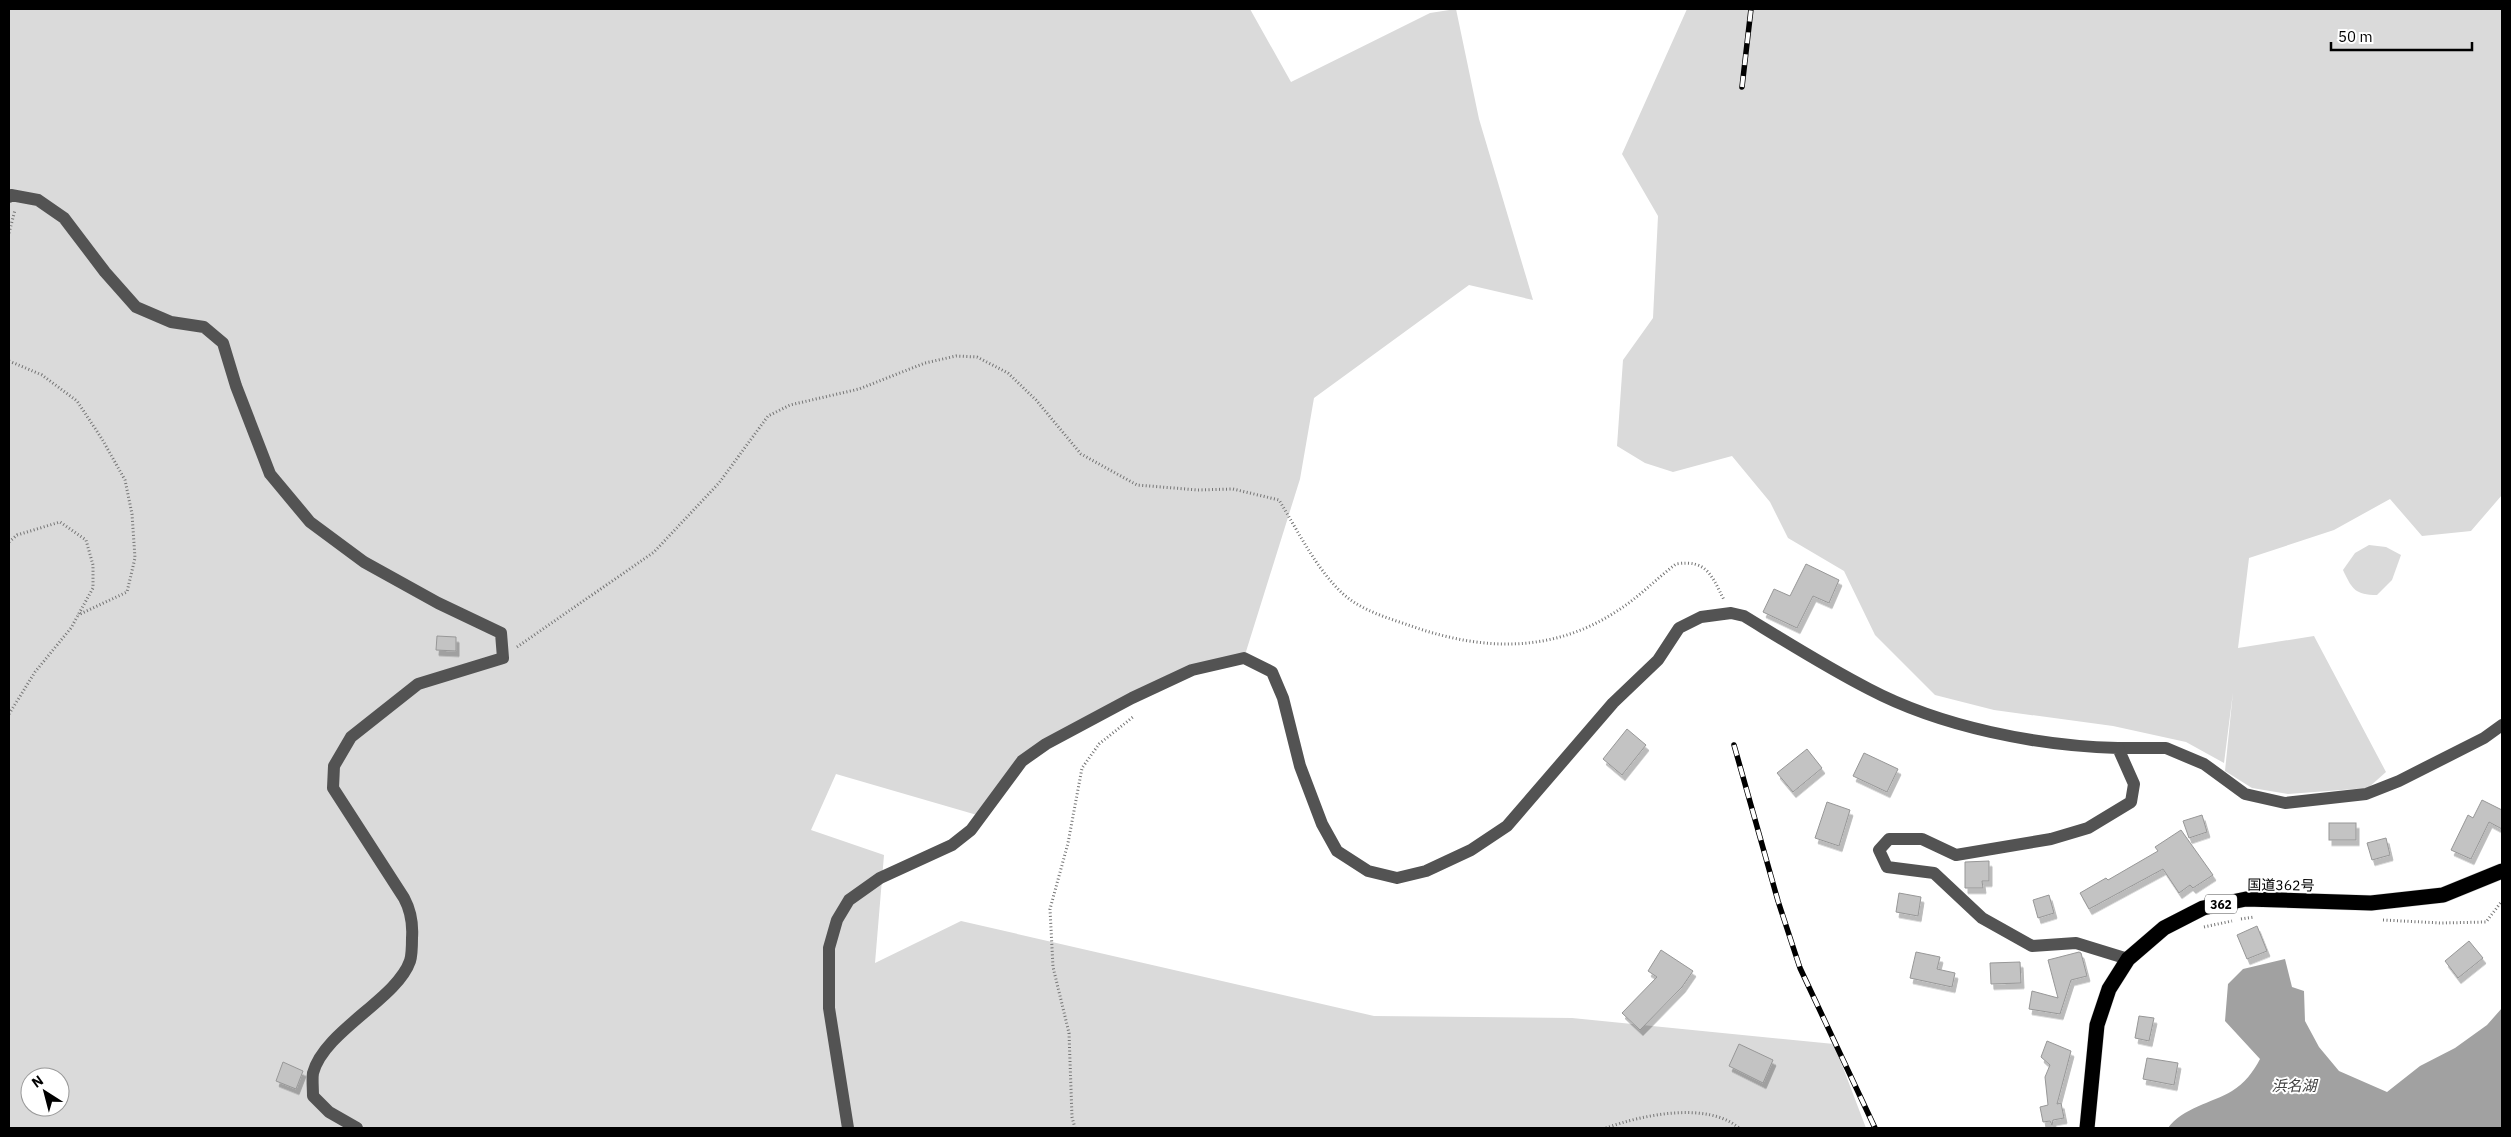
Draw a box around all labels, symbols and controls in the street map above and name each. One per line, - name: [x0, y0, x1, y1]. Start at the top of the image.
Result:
- scale bar: [2331, 20, 2472, 52]
- text: 50 m: [2338, 27, 2373, 46]
- street label: 国道362号: [2247, 875, 2315, 895]
- road number: 362: [2205, 894, 2237, 914]
- north arrow: [20, 1067, 70, 1117]
- text: N: [28, 1071, 47, 1092]
- water label: 浜名湖: [2271, 1076, 2318, 1095]

